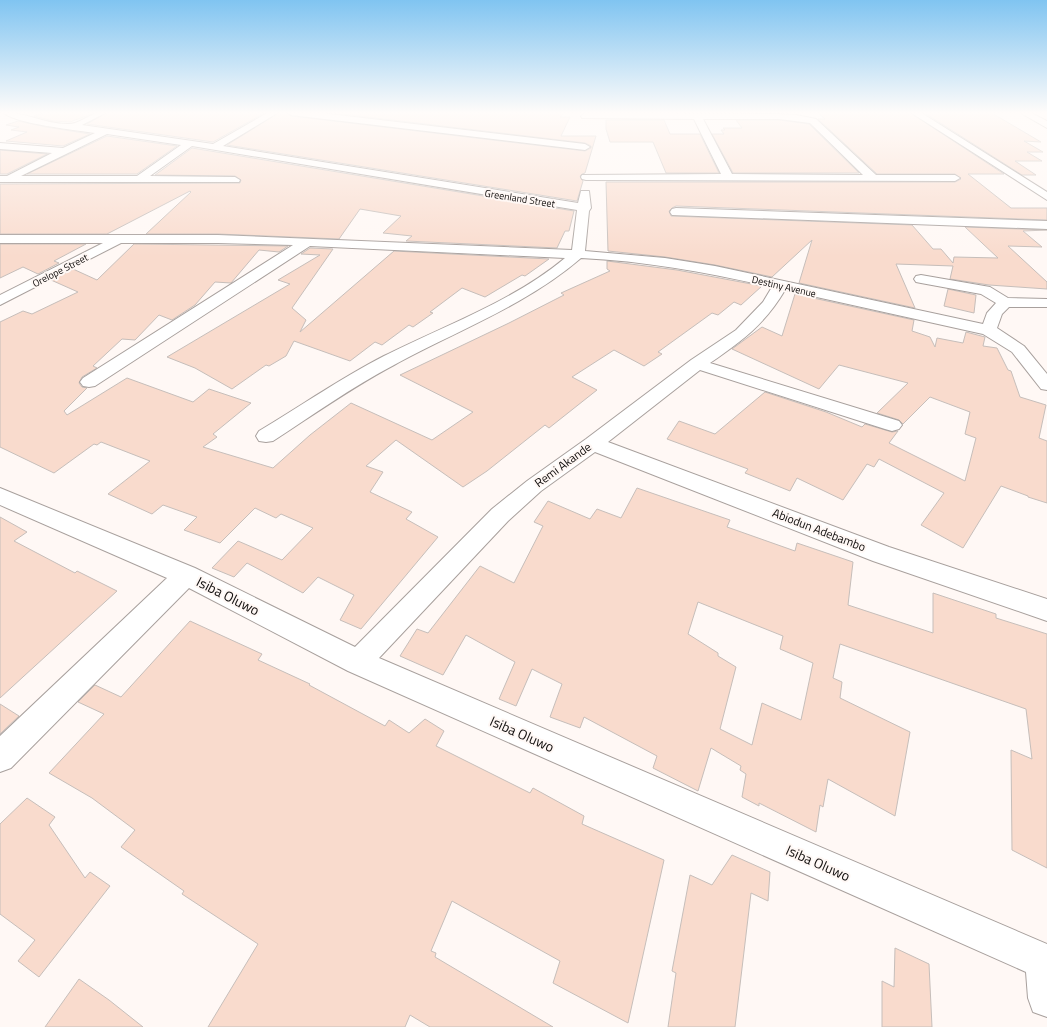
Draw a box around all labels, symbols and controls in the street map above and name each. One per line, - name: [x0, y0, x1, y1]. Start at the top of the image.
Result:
- street label: Greenland Street: [484, 186, 557, 212]
- street label: Orelope Street: [30, 250, 91, 291]
- street label: Destiny Avenue: [750, 272, 817, 301]
- street label: Remi Akande: [530, 437, 595, 492]
- street label: Abiodun Adebambo: [770, 503, 869, 556]
- street label: Isiba Oluwo: [193, 571, 263, 620]
- street label: Isiba Oluwo: [487, 710, 558, 757]
- street label: Isiba Oluwo: [783, 839, 854, 886]

